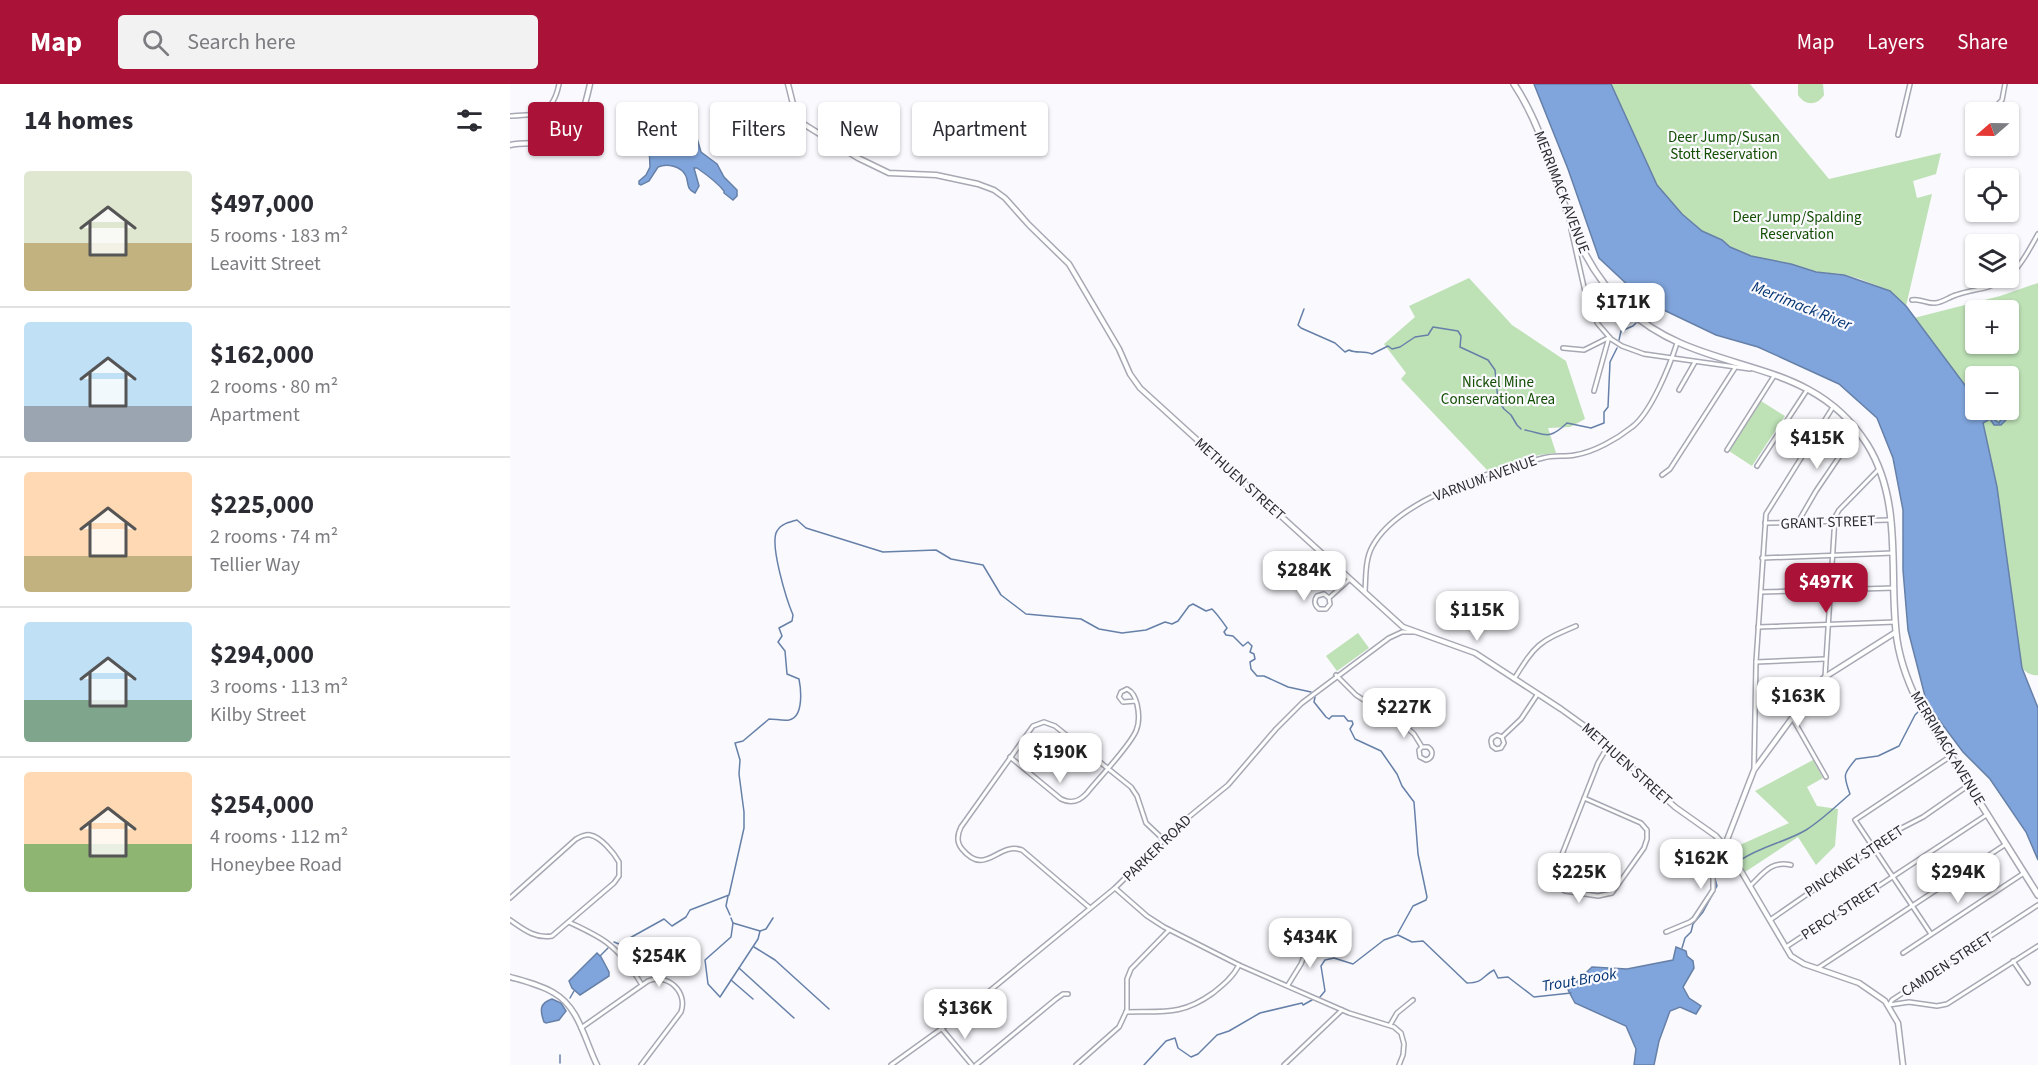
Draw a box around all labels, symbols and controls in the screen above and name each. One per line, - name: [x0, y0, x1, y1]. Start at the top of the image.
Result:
- search box: [118, 15, 538, 69]
- text: Map: [30, 22, 82, 62]
- icon: search: [139, 26, 172, 59]
- text: Search here: [187, 26, 296, 58]
- text: Map: [1797, 27, 1834, 57]
- text: Layers: [1867, 27, 1924, 57]
- text: Share: [1957, 27, 2008, 57]
- text: 14 homes: [24, 102, 133, 139]
- chip: Buy: [528, 102, 604, 156]
- chip: Rent: [616, 102, 698, 156]
- chip: Filters: [710, 102, 806, 156]
- chip: New: [818, 102, 900, 156]
- chip: Apartment: [912, 102, 1048, 156]
- north arrow: [1965, 102, 2019, 156]
- map controls: [1965, 102, 2019, 420]
- icon: filters: [453, 104, 486, 137]
- park label: Deer Jump/Susan Stott Reservation: [1668, 127, 1780, 165]
- street label: MERRIMACK AVENUE: [1528, 128, 1595, 257]
- button: locate: [1965, 168, 2019, 222]
- text: $497,000: [210, 185, 314, 222]
- icon: home: [72, 195, 144, 267]
- park label: Deer Jump/Spalding Reservation: [1733, 207, 1862, 245]
- text: 5 rooms · 183 m²: [210, 222, 348, 250]
- button: layers: [1965, 234, 2019, 288]
- text: Leavitt Street: [210, 250, 321, 278]
- water label: Merrimack River: [1748, 276, 1856, 337]
- pin: $171K: [1581, 283, 1665, 334]
- text: $171K: [1596, 288, 1650, 316]
- button: +: [1965, 300, 2019, 354]
- text: $162,000: [210, 336, 314, 373]
- icon: home: [72, 346, 144, 418]
- button: −: [1965, 366, 2019, 420]
- park label: Nickel Mine Conservation Area: [1441, 372, 1555, 410]
- text: 2 rooms · 80 m²: [210, 373, 338, 401]
- text: Apartment: [210, 401, 300, 429]
- pin: $415K: [1775, 419, 1859, 470]
- text: $415K: [1790, 424, 1844, 452]
- street label: METHUEN STREET: [1190, 433, 1289, 526]
- street label: VARNUM AVENUE: [1431, 450, 1540, 507]
- text: $225,000: [210, 486, 314, 523]
- icon: home: [72, 496, 144, 568]
- street label: GRANT STREET: [1780, 510, 1876, 535]
- text: 2 rooms · 74 m²: [210, 523, 338, 551]
- text: Tellier Way: [210, 551, 300, 579]
- pin: $284K: [1262, 551, 1346, 602]
- text: $284K: [1277, 556, 1331, 584]
- pin: $497K: [1784, 563, 1868, 614]
- text: $497K: [1799, 568, 1853, 596]
- pin: $115K: [1435, 591, 1519, 642]
- text: $115K: [1450, 596, 1504, 624]
- text: $294,000: [210, 636, 314, 673]
- icon: home: [72, 646, 144, 718]
- text: 3 rooms · 113 m²: [210, 673, 348, 701]
- pin: $163K: [1756, 677, 1840, 728]
- text: $163K: [1771, 682, 1825, 710]
- street label: MERRIMACK AVENUE: [1905, 687, 1990, 809]
- pin: $227K: [1362, 688, 1446, 739]
- text: $227K: [1377, 693, 1431, 721]
- text: Kilby Street: [210, 701, 306, 729]
- street label: METHUEN STREET: [1577, 718, 1676, 811]
- pin: $190K: [1018, 733, 1102, 784]
- text: $190K: [1033, 738, 1087, 766]
- text: $254,000: [210, 786, 314, 823]
- icon: home: [72, 796, 144, 868]
- street label: PARKER ROAD: [1118, 810, 1196, 887]
- street label: PINCKNEY STREET: [1801, 820, 1908, 902]
- text: 4 rooms · 112 m²: [210, 823, 348, 851]
- pin: $162K: [1659, 839, 1743, 890]
- text: $162K: [1674, 844, 1728, 872]
- text: Honeybee Road: [210, 851, 342, 879]
- pin: $225K: [1537, 853, 1621, 904]
- pin: $294K: [1916, 853, 2000, 904]
- text: $225K: [1552, 858, 1606, 886]
- text: $294K: [1931, 858, 1985, 886]
- street label: PERCY STREET: [1797, 878, 1885, 945]
- pin: $434K: [1268, 918, 1352, 969]
- text: $434K: [1283, 923, 1337, 951]
- street label: CAMDEN STREET: [1897, 927, 1997, 1002]
- pin: $254K: [617, 937, 701, 988]
- text: $254K: [632, 942, 686, 970]
- water label: Trout Brook: [1540, 963, 1619, 997]
- pin: $136K: [923, 989, 1007, 1040]
- text: $136K: [938, 994, 992, 1022]

